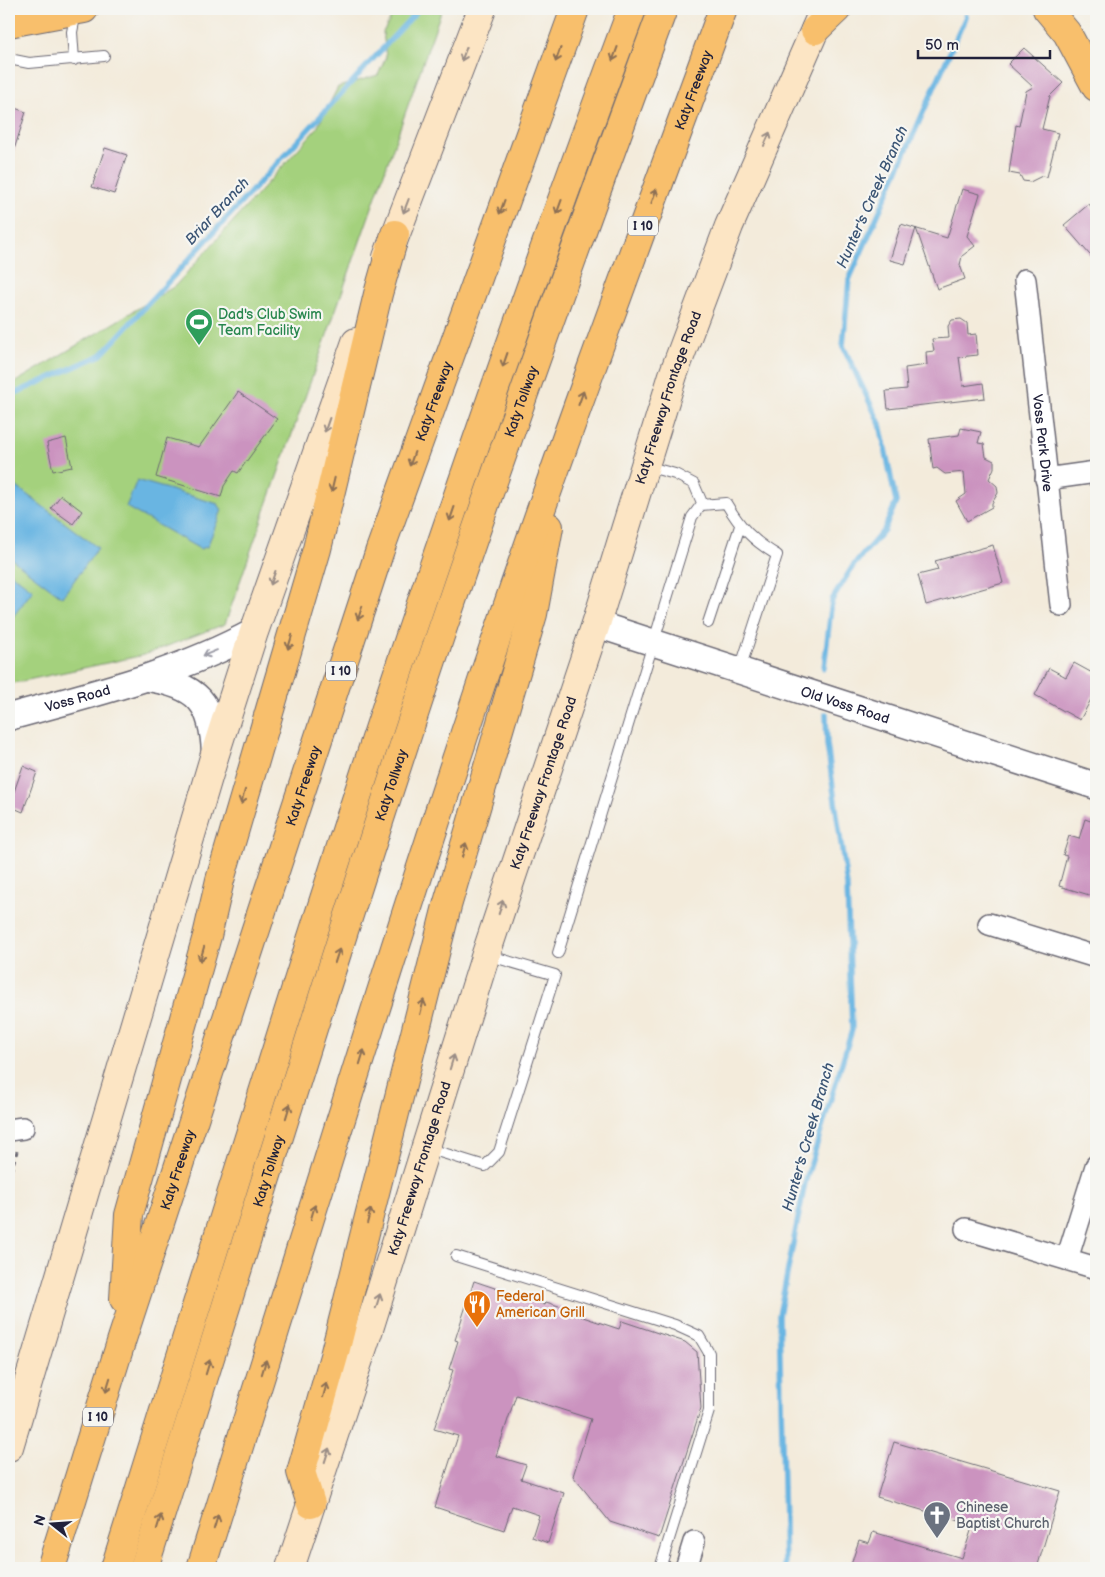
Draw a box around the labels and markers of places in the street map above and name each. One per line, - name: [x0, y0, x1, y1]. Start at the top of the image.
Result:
- place label: Dad's Club Swim Team Facility: [218, 306, 322, 339]
- sports icon: Dad's Club Swim Team Facility: [184, 307, 214, 346]
- place label: Federal American Grill: [496, 1288, 585, 1321]
- restaurant icon: Federal American Grill: [462, 1289, 492, 1328]
- place label: Chinese Baptist Church: [956, 1499, 1050, 1532]
- church icon: Chinese Baptist Church: [922, 1500, 952, 1539]

